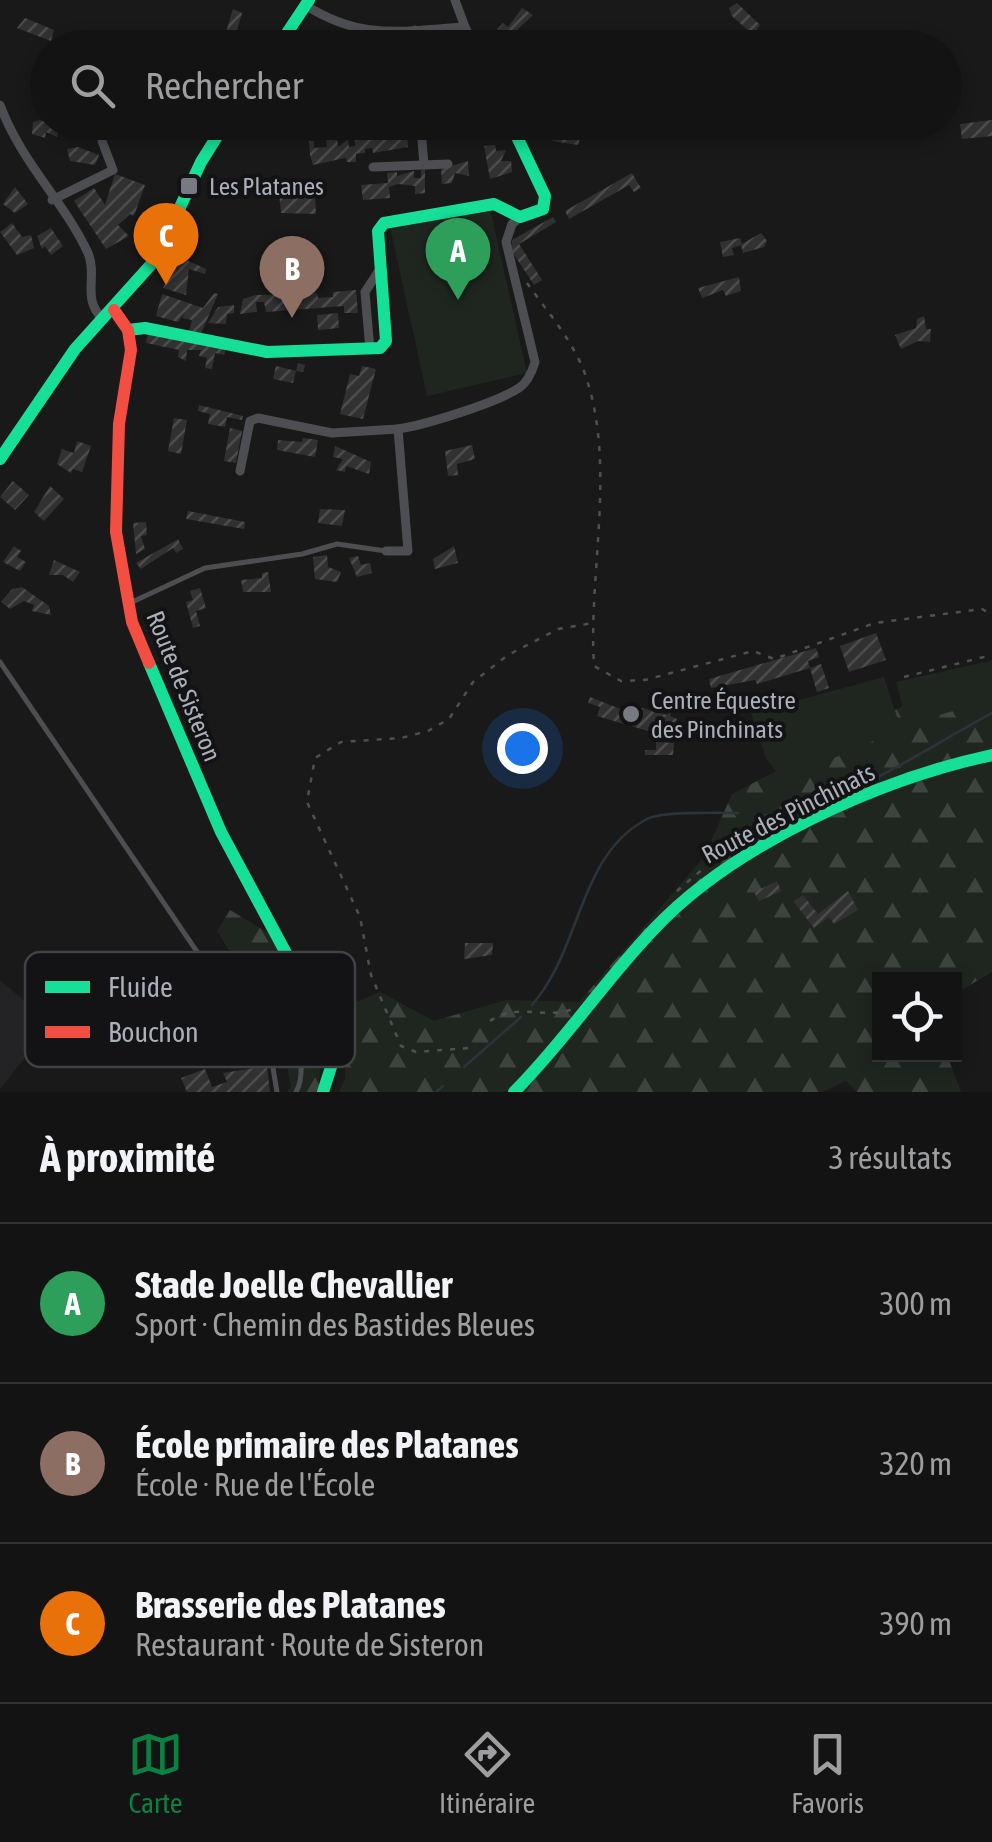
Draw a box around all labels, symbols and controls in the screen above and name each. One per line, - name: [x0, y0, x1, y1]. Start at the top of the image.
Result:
- search box: [30, 30, 962, 140]
- icon: search: [65, 58, 120, 113]
- text: Rechercher: [145, 64, 303, 107]
- place label: Les Platanes: [209, 172, 324, 200]
- marker: Les Platanes: [178, 175, 200, 197]
- pin: C: [134, 202, 198, 285]
- pin: A: [426, 218, 490, 300]
- pin: B: [260, 236, 324, 318]
- street label: Route de Sisteron: [141, 607, 227, 765]
- place label: Centre Équestre des Pinchinats: [651, 686, 796, 743]
- marker: Centre Équestre des Pinchinats: [620, 703, 642, 725]
- your location: [497, 723, 548, 774]
- street label: Route des Pinchinats: [697, 757, 879, 869]
- legend: [25, 952, 355, 1067]
- text: Fluide: [108, 971, 173, 1003]
- map controls: [872, 972, 962, 1062]
- button: locate: [872, 972, 962, 1062]
- text: Bouchon: [108, 1016, 199, 1048]
- text: À proximité: [40, 1133, 215, 1181]
- text: 3 résultats: [829, 1139, 952, 1176]
- text: Stade Joelle Chevallier: [135, 1263, 452, 1306]
- text: A: [65, 1285, 80, 1322]
- text: 300 m: [879, 1285, 952, 1322]
- text: Sport · Chemin des Bastides Bleues: [135, 1306, 535, 1343]
- text: École primaire des Platanes: [135, 1423, 519, 1466]
- text: B: [65, 1445, 80, 1482]
- text: 320 m: [879, 1445, 952, 1482]
- text: École · Rue de l'École: [135, 1466, 375, 1503]
- text: Brasserie des Platanes: [135, 1583, 446, 1626]
- text: C: [65, 1605, 80, 1642]
- text: 390 m: [879, 1605, 952, 1642]
- text: Restaurant · Route de Sisteron: [135, 1626, 484, 1663]
- tab: Carte: [128, 1727, 183, 1819]
- tab: Itinéraire: [439, 1727, 535, 1819]
- tab: Favoris: [791, 1727, 864, 1819]

